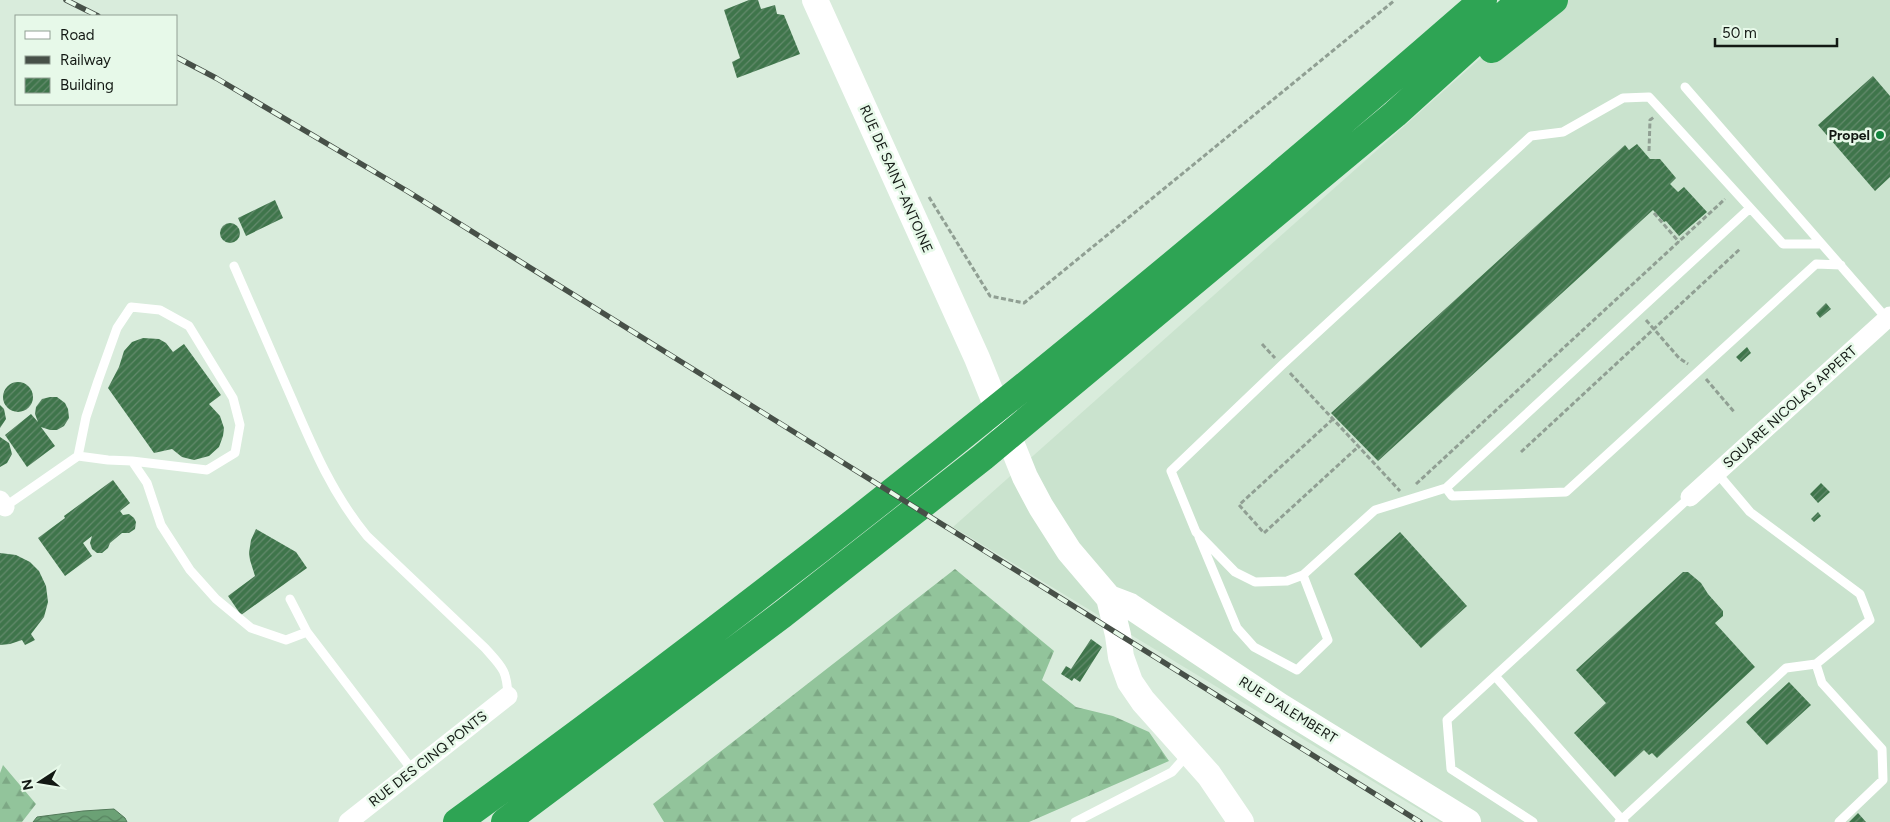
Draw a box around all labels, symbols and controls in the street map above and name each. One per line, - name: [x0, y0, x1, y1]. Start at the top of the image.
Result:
- legend: [15, 15, 178, 105]
- scale bar: [1715, 15, 1838, 47]
- text: 50 m: [1722, 24, 1757, 42]
- text: Road: [60, 26, 95, 44]
- text: Railway: [60, 51, 111, 69]
- text: Building: [60, 76, 114, 94]
- street label: RUE DE SAINT-ANTOINE: [856, 103, 936, 255]
- place label: Propel: [1829, 127, 1870, 144]
- marker: Propel: [1874, 129, 1886, 141]
- street label: SQUARE NICOLAS APPERT: [1720, 342, 1861, 472]
- street label: RUE D’ALEMBERT: [1236, 673, 1341, 747]
- street label: RUE DES CINQ PONTS: [365, 707, 491, 811]
- north arrow: [15, 757, 65, 807]
- text: N: [18, 778, 37, 792]

